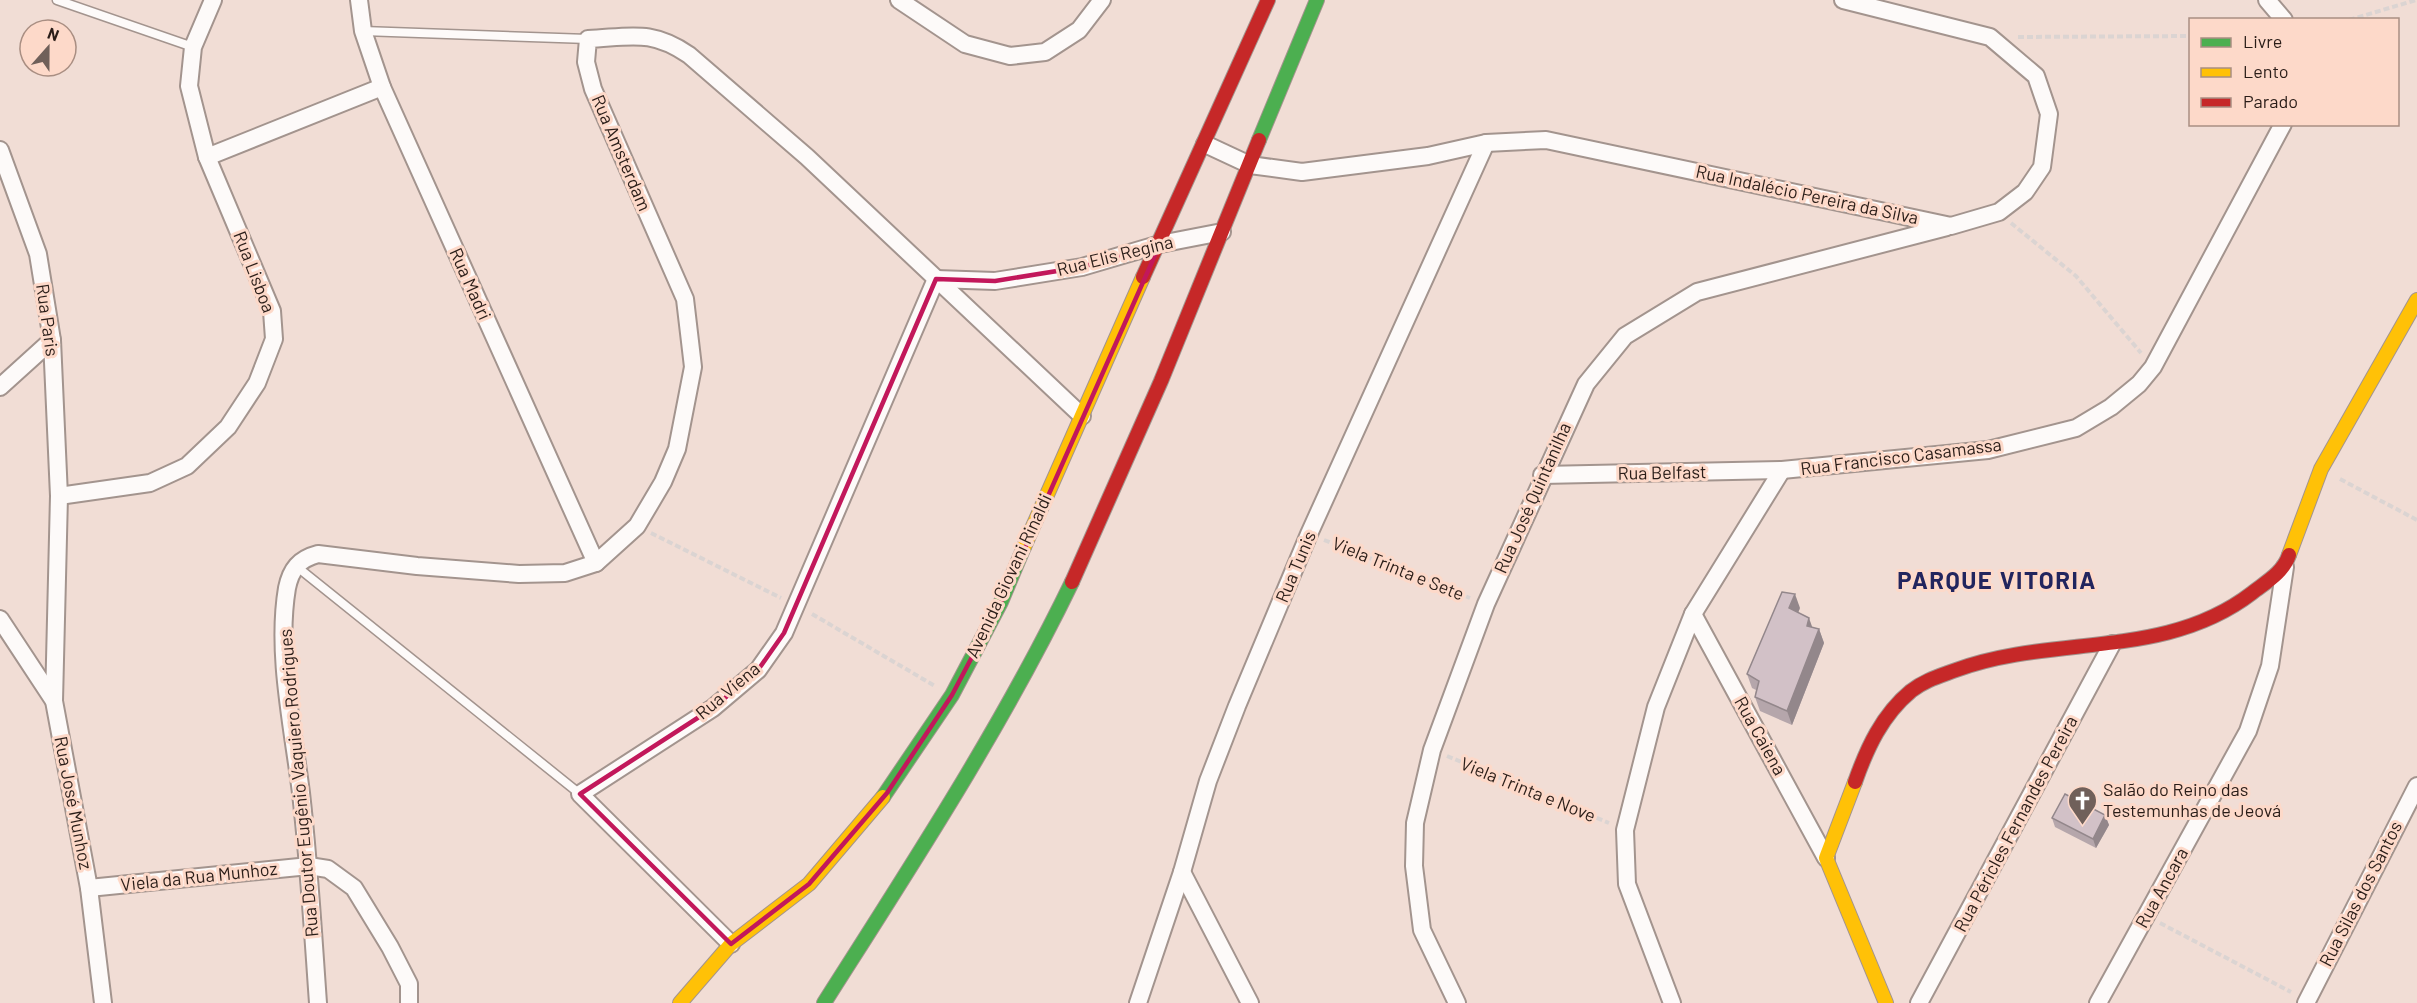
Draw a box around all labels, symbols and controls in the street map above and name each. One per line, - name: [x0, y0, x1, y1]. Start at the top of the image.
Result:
- north arrow: [18, 18, 78, 78]
- legend: [2189, 18, 2399, 126]
- text: N: [45, 23, 62, 44]
- text: Livre: [2243, 30, 2282, 52]
- text: Lento: [2243, 60, 2289, 82]
- text: Parado: [2243, 90, 2298, 112]
- street label: Rua Amsterdam: [588, 91, 656, 214]
- street label: Rua Indalécio Pereira da Silva: [1694, 160, 1921, 228]
- street label: Rua Lisboa: [229, 228, 281, 316]
- street label: Rua Elis Regina: [1054, 230, 1175, 280]
- street label: Rua Madri: [445, 244, 497, 323]
- street label: Rua Paris: [32, 282, 64, 358]
- street label: Rua José Quintanilha: [1489, 419, 1575, 576]
- street label: Rua Francisco Casamassa: [1799, 433, 2003, 479]
- street label: Rua Belfast: [1617, 460, 1707, 484]
- street label: Avenida Giovani Rinaldi: [960, 490, 1056, 661]
- street label: Rua Tunis: [1270, 528, 1320, 606]
- street label: Viela Trinta e Sete: [1329, 532, 1468, 605]
- district label: PARQUE VITORIA: [1897, 565, 2097, 594]
- street label: Rua Doutor Eugênio Vaquiero Rodrigues: [274, 628, 322, 938]
- street label: Rua Viena: [691, 657, 764, 723]
- street label: Rua Caiena: [1730, 692, 1791, 779]
- street label: Rua Péricles Fernandes Pereira: [1949, 712, 2082, 935]
- street label: Rua José Munhoz: [50, 734, 98, 871]
- street label: Viela Trinta e Nove: [1458, 752, 1599, 826]
- place label: Salão do Reino das Testemunhas de Jeová: [2103, 778, 2281, 821]
- church icon: Salão do Reino das Testemunhas de Jeová: [2066, 784, 2098, 826]
- street label: Rua Silas dos Santos: [2314, 817, 2406, 970]
- street label: Rua Ancara: [2130, 844, 2192, 931]
- street label: Viela da Rua Munhoz: [119, 857, 278, 895]

